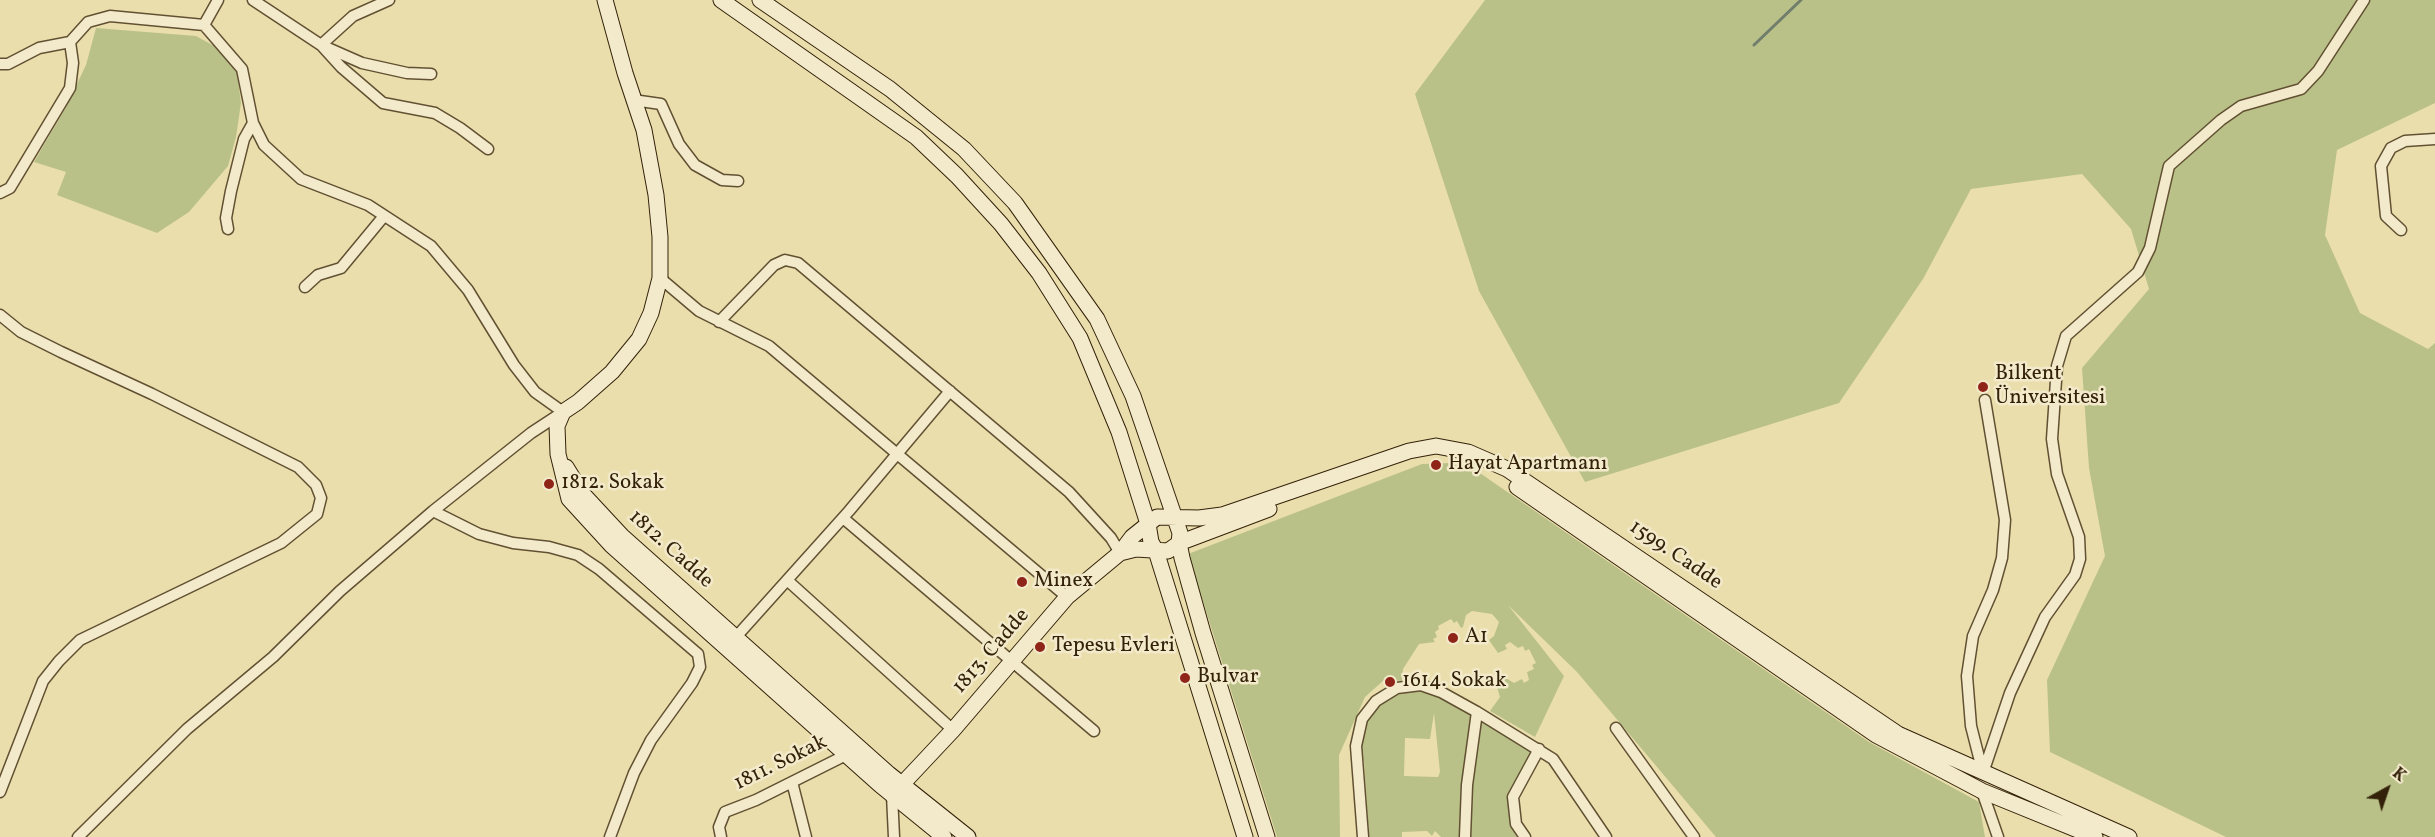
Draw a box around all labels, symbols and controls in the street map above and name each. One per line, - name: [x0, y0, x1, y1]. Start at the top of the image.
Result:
- place label: Bilkent Üniversitesi: [1995, 362, 2105, 412]
- marker: Bilkent Üniversitesi: [1976, 380, 1990, 394]
- place label: Hayat Apartmanı: [1448, 452, 1607, 478]
- marker: Hayat Apartmanı: [1429, 458, 1443, 472]
- place label: 1812. Sokak: [561, 471, 664, 497]
- marker: 1812. Sokak: [542, 477, 556, 491]
- street label: 1812. Cadde: [622, 505, 718, 595]
- street label: 1599. Cadde: [1624, 516, 1726, 596]
- place label: Minex: [1034, 569, 1093, 595]
- marker: Minex: [1015, 575, 1029, 589]
- street label: 1813. Cadde: [948, 604, 1036, 700]
- place label: A1: [1465, 625, 1488, 651]
- marker: A1: [1446, 631, 1460, 645]
- place label: Tepesu Evleri: [1052, 634, 1175, 660]
- marker: Tepesu Evleri: [1033, 640, 1047, 654]
- place label: Bulvar: [1197, 665, 1259, 691]
- place label: 1614. Sokak: [1402, 669, 1507, 695]
- marker: Bulvar: [1178, 671, 1192, 685]
- marker: 1614. Sokak: [1383, 675, 1397, 689]
- street label: 1811. Sokak: [730, 731, 832, 797]
- north arrow: [2357, 759, 2417, 819]
- text: K: [2387, 763, 2410, 787]

